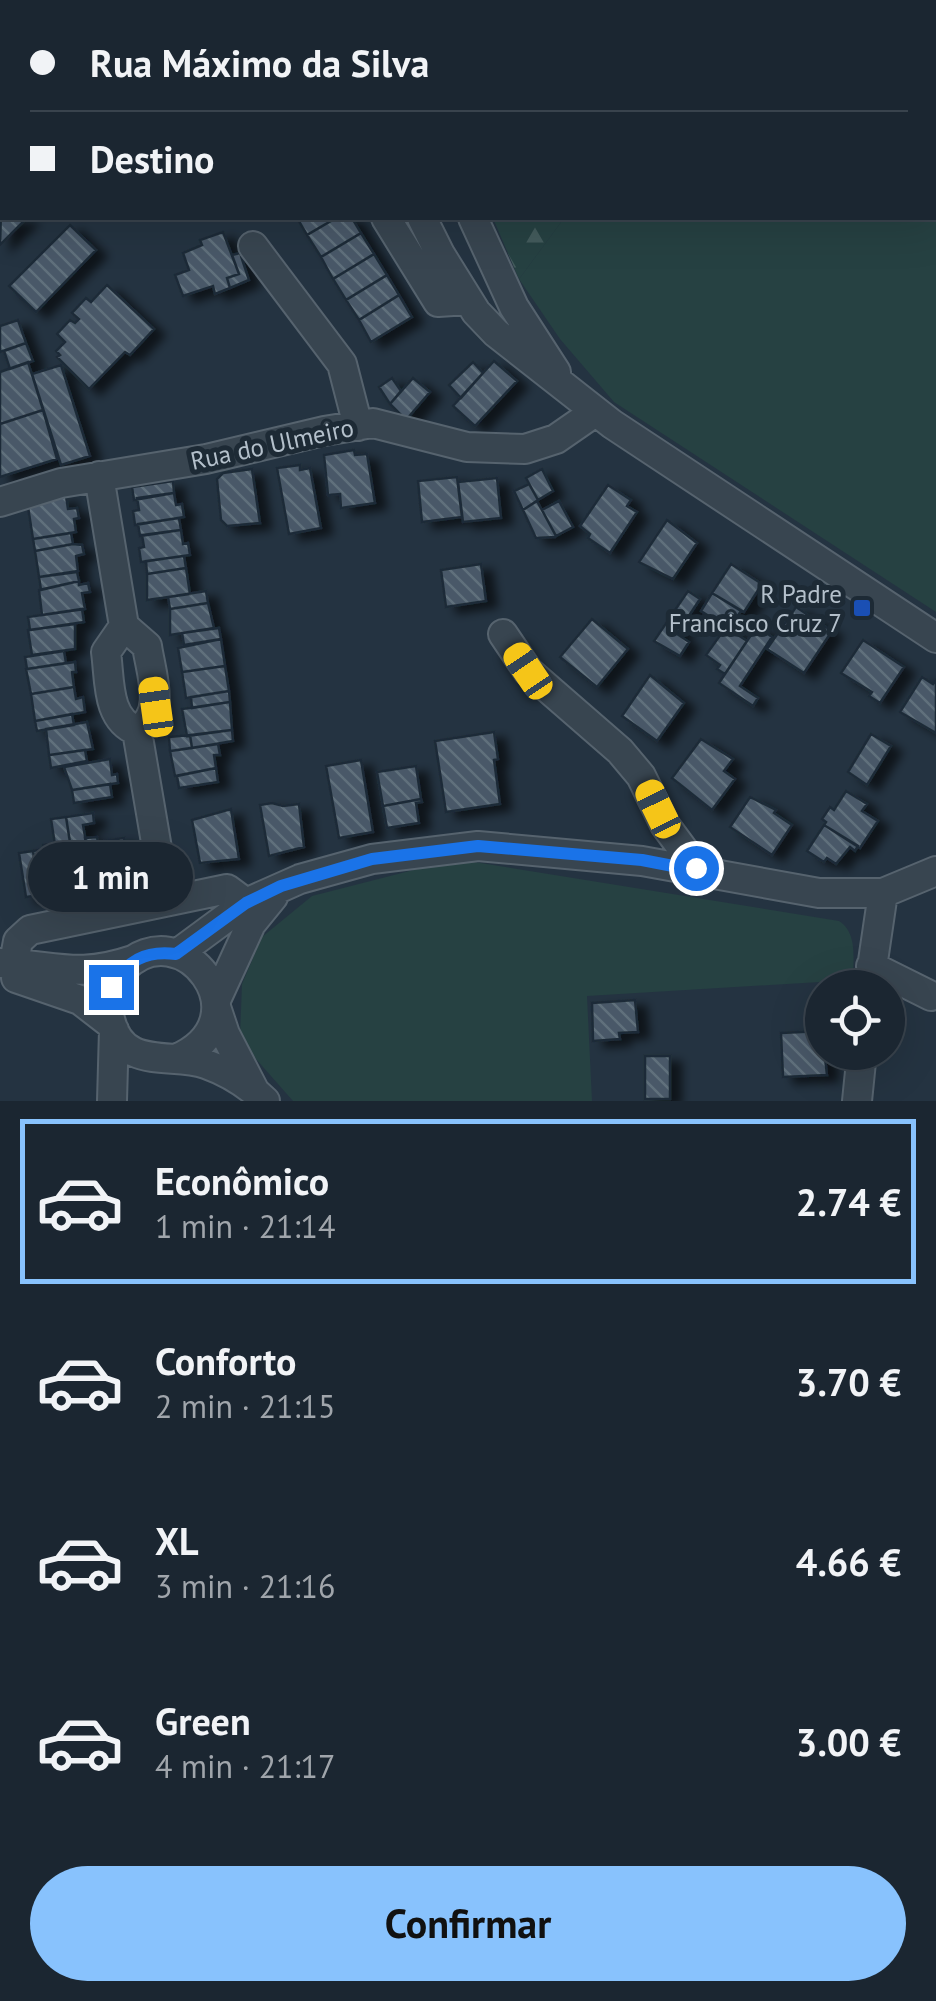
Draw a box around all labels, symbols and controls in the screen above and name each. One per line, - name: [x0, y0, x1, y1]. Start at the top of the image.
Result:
- text: Rua Máximo da Silva: [90, 38, 429, 87]
- text: Destino: [90, 134, 215, 183]
- street label: Rua do Ulmeiro: [188, 411, 356, 477]
- place label: R Padre Francisco Cruz 7: [669, 578, 842, 639]
- marker: R Padre Francisco Cruz 7: [851, 597, 873, 619]
- car: [499, 638, 557, 704]
- car: [137, 675, 175, 739]
- car: [631, 775, 685, 843]
- callout: 1 min: [28, 842, 194, 912]
- route start: [674, 846, 719, 891]
- text: 1 min: [71, 856, 150, 898]
- route end: [89, 965, 134, 1010]
- map controls: [805, 970, 905, 1070]
- button: locate: [805, 970, 905, 1070]
- text: Econômico: [155, 1156, 329, 1205]
- icon: car: [35, 1157, 125, 1247]
- text: 2.74 €: [796, 1177, 901, 1226]
- text: 1 min · 21:14: [155, 1205, 335, 1247]
- text: Conforto: [155, 1336, 296, 1385]
- icon: car: [35, 1337, 125, 1427]
- text: 3.70 €: [796, 1357, 901, 1406]
- text: 2 min · 21:15: [155, 1385, 335, 1427]
- text: XL: [155, 1516, 199, 1565]
- icon: car: [35, 1517, 125, 1607]
- text: 4.66 €: [796, 1537, 901, 1586]
- text: 3 min · 21:16: [155, 1565, 335, 1607]
- text: Green: [155, 1696, 251, 1745]
- icon: car: [35, 1697, 125, 1787]
- text: 3.00 €: [796, 1717, 901, 1766]
- text: 4 min · 21:17: [155, 1745, 335, 1787]
- button: Confirmar: [30, 1866, 906, 1981]

